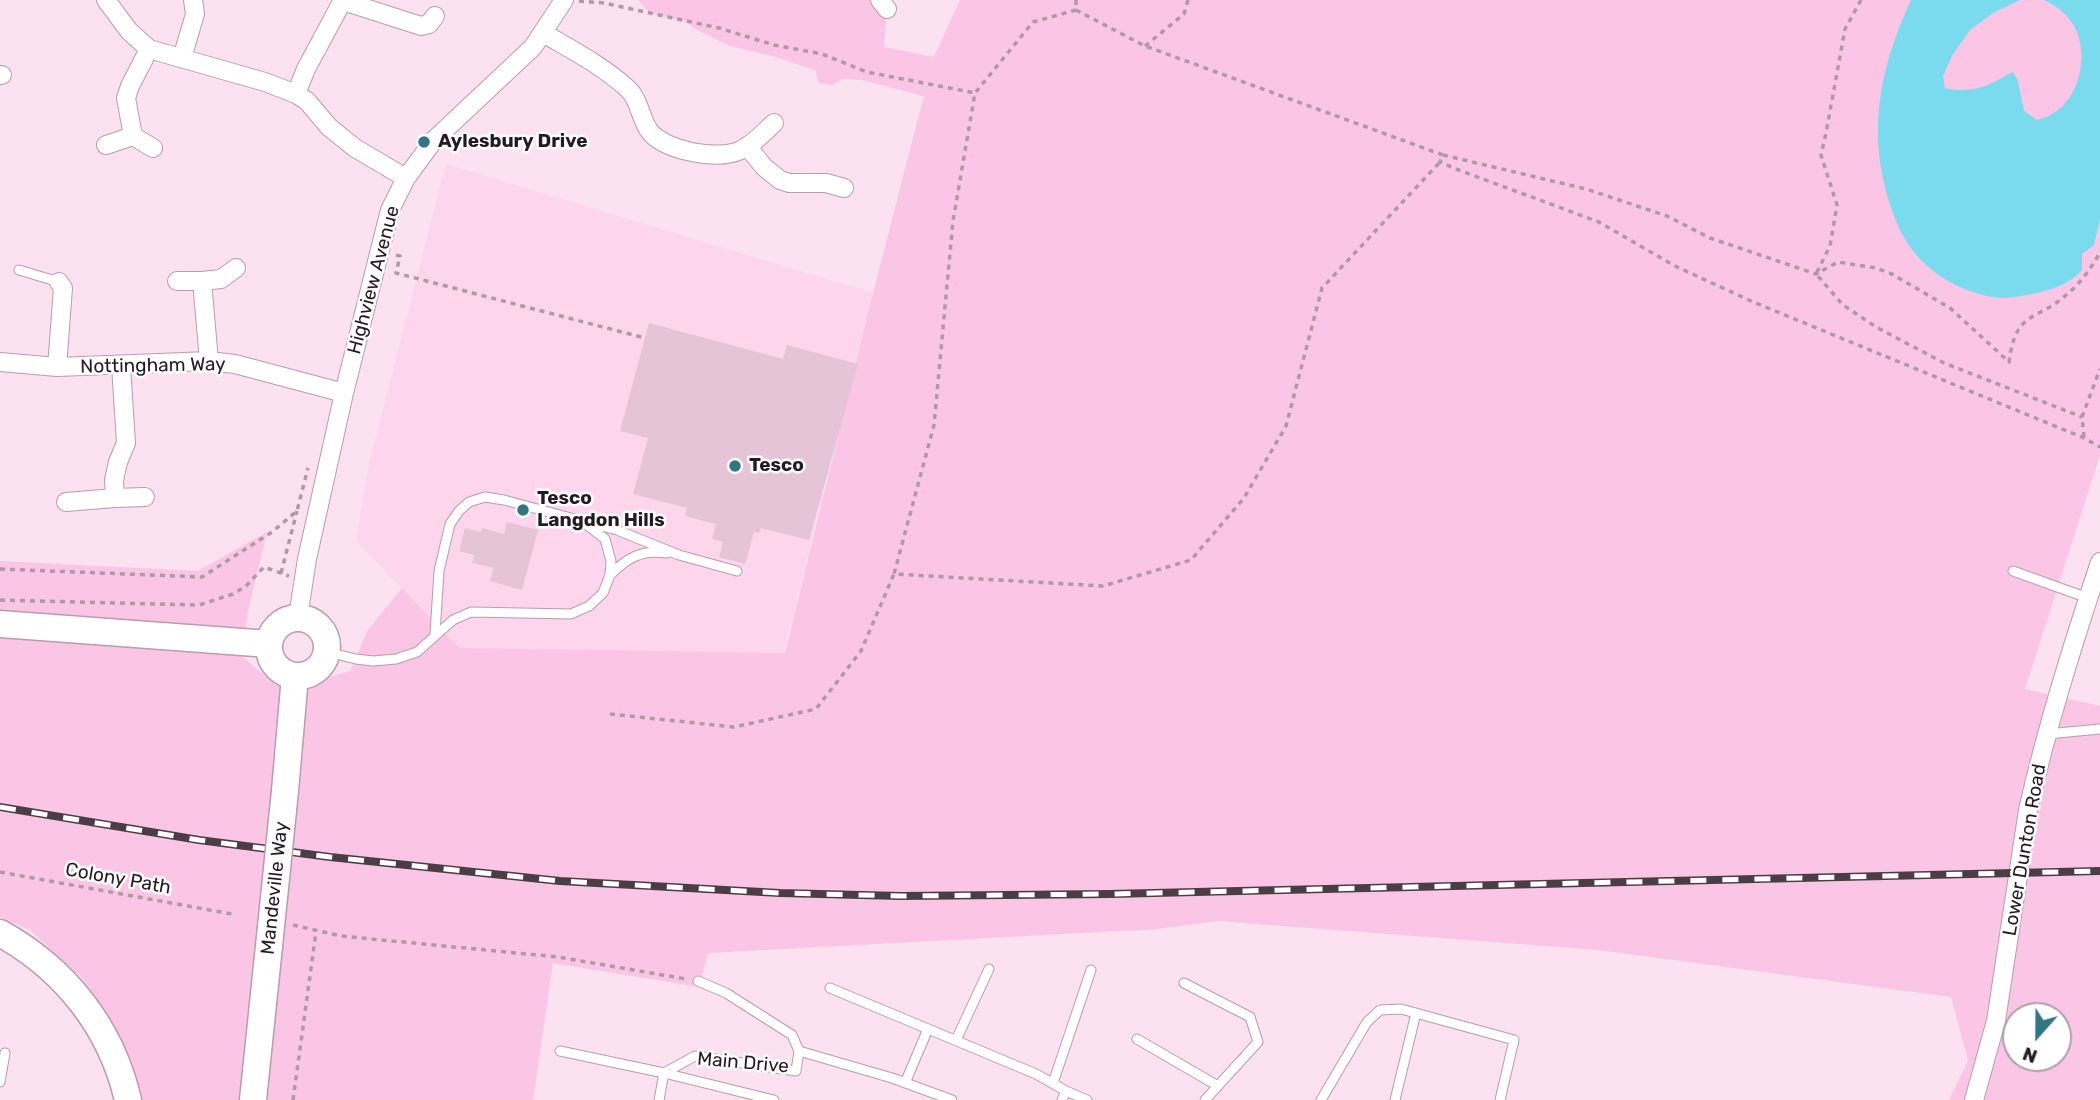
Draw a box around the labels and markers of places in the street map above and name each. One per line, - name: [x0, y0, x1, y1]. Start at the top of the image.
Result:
- place label: Aylesbury Drive: [438, 131, 587, 153]
- marker: Aylesbury Drive: [416, 134, 432, 150]
- place label: Tesco: [749, 455, 804, 477]
- marker: Tesco: [727, 458, 743, 474]
- place label: Tesco Langdon Hills: [537, 488, 665, 532]
- marker: Tesco Langdon Hills: [515, 502, 531, 518]

